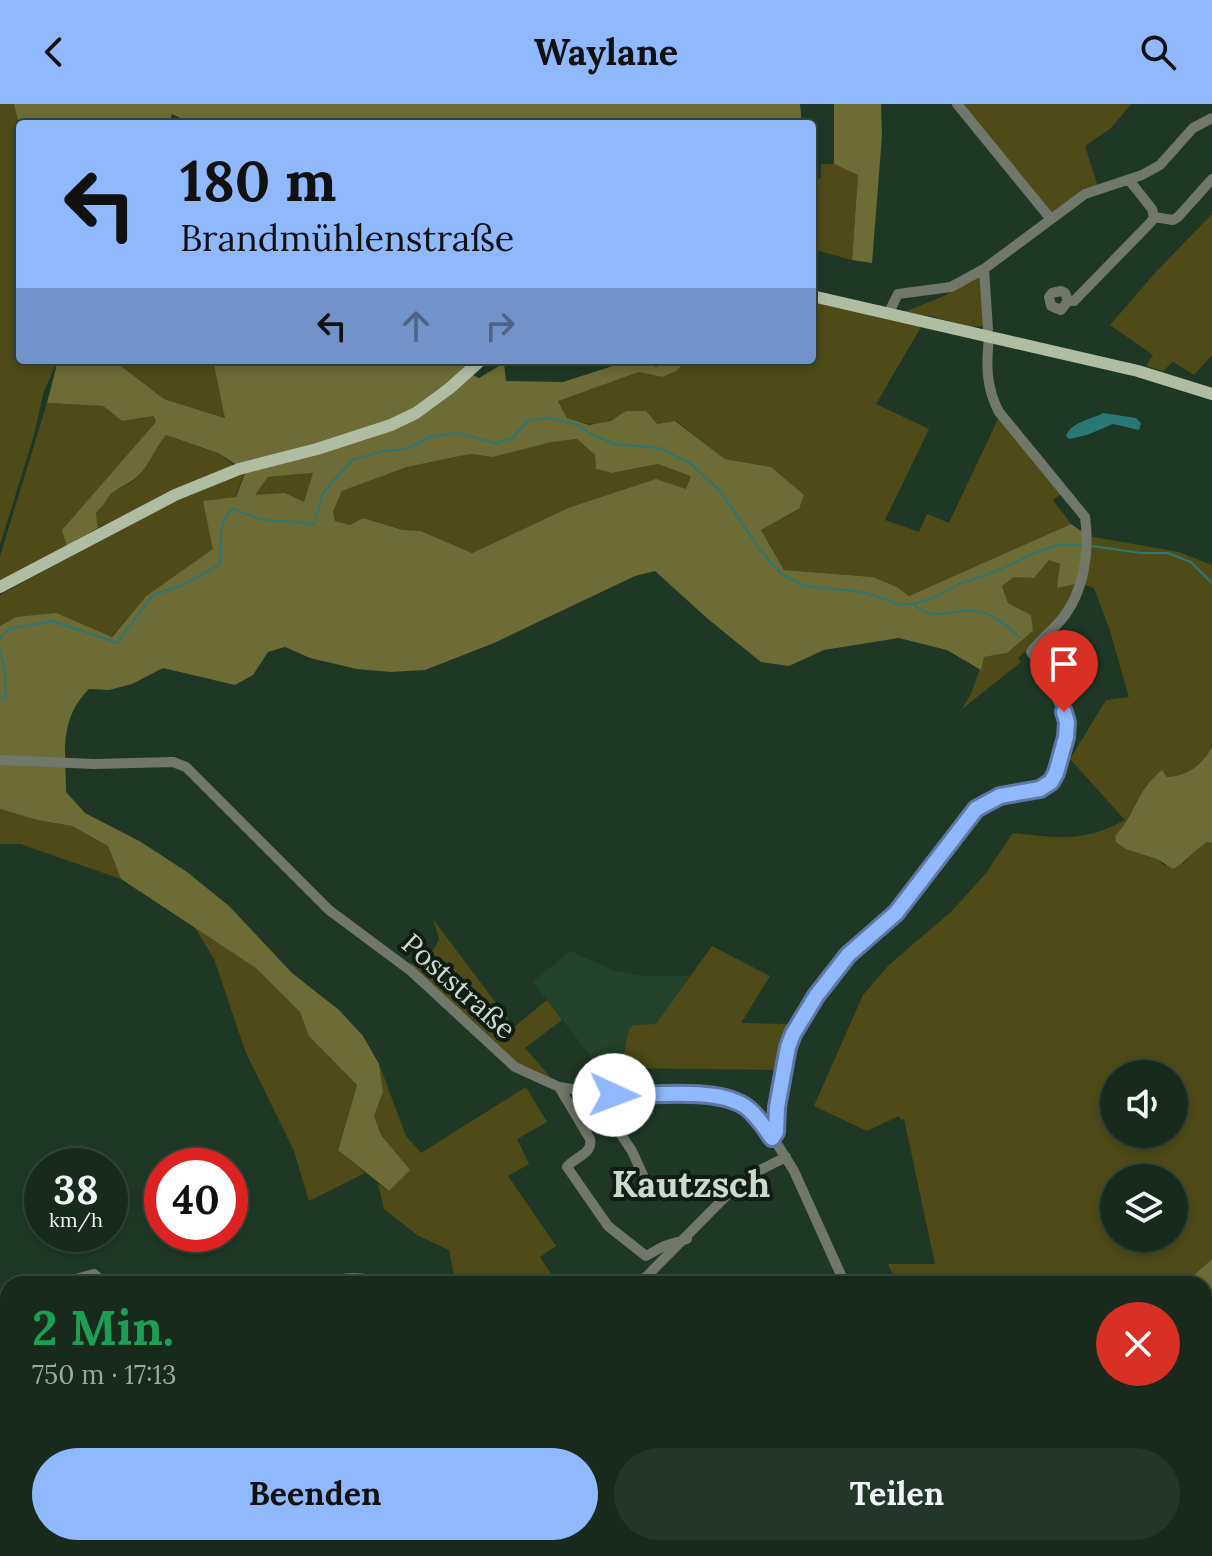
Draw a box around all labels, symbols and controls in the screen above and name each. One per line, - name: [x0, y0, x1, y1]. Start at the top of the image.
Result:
- text: Waylane: [534, 29, 678, 75]
- icon: back: [32, 30, 76, 74]
- icon: search: [1136, 30, 1180, 74]
- text: 180 m: [180, 145, 337, 216]
- icon: left: [48, 152, 152, 256]
- text: Brandmühlenstraße: [180, 215, 514, 261]
- icon: left: [310, 304, 354, 348]
- icon: ahead: [394, 304, 438, 348]
- icon: right: [478, 304, 522, 348]
- pin: [1030, 630, 1098, 712]
- icon: arrive: [1042, 642, 1086, 686]
- street label: Poststraße: [394, 925, 524, 1047]
- position arrow: [572, 1053, 656, 1137]
- map controls: [1100, 1060, 1188, 1252]
- button: sound: [1100, 1060, 1188, 1148]
- speed limit sign: 40: [144, 1148, 248, 1252]
- district label: Kautzsch: [612, 1161, 770, 1207]
- text: 38: [53, 1164, 99, 1215]
- button: layers: [1100, 1164, 1188, 1252]
- text: km/h: [49, 1207, 103, 1232]
- text: 2 Min.: [32, 1297, 174, 1358]
- button: close: [1096, 1302, 1180, 1386]
- text: 750 m · 17:13: [32, 1358, 176, 1391]
- button: Beenden: [32, 1448, 598, 1540]
- button: Teilen: [614, 1448, 1180, 1540]

